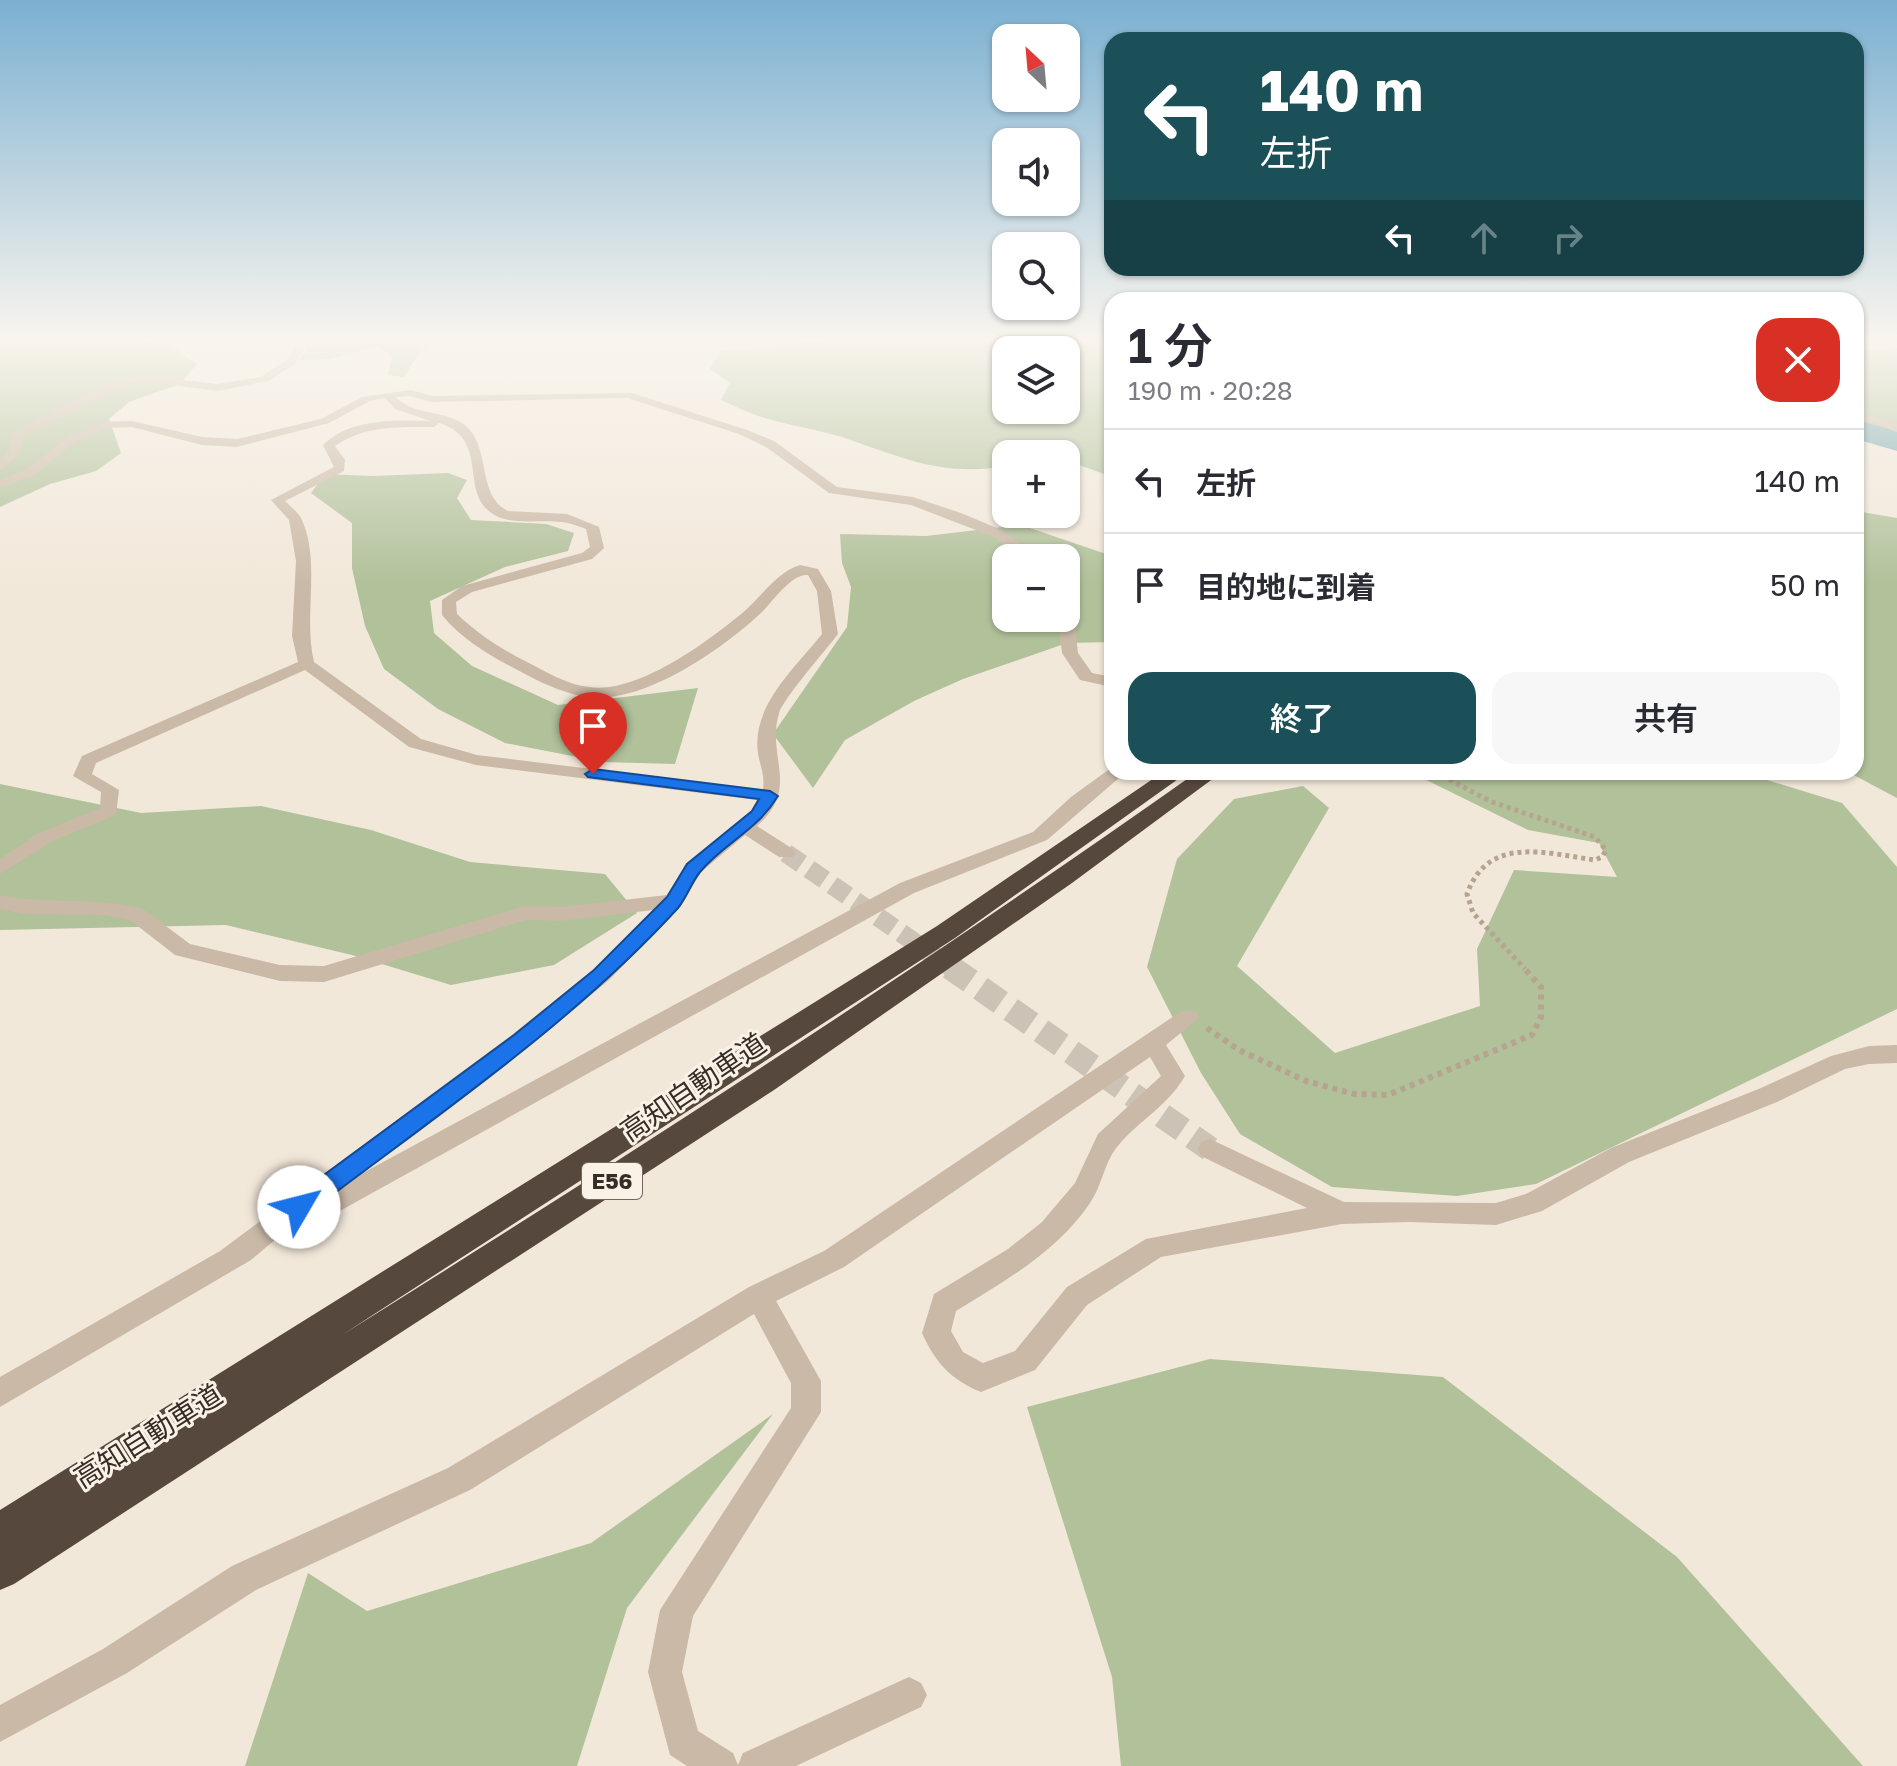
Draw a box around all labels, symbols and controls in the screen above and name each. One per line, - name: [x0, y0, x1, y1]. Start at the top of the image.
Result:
- north arrow: [992, 24, 1080, 112]
- map controls: [992, 24, 1080, 632]
- text: 140 m: [1260, 56, 1423, 123]
- icon: left: [1128, 64, 1232, 168]
- button: sound: [992, 128, 1080, 216]
- text: 左折: [1260, 131, 1332, 174]
- icon: left: [1378, 216, 1422, 260]
- icon: ahead: [1462, 216, 1506, 260]
- icon: right: [1546, 216, 1590, 260]
- button: search: [992, 232, 1080, 320]
- text: 1 分: [1128, 316, 1212, 374]
- button: close: [1756, 318, 1840, 402]
- button: layers: [992, 336, 1080, 424]
- text: 190 m · 20:28: [1128, 375, 1293, 406]
- button: +: [992, 440, 1080, 528]
- icon: left: [1128, 459, 1172, 503]
- text: 140 m: [1755, 463, 1840, 499]
- text: 左折: [1196, 465, 1256, 501]
- button: −: [992, 544, 1080, 632]
- icon: arrive: [1128, 563, 1172, 607]
- text: 50 m: [1770, 567, 1840, 603]
- text: 目的地に到着: [1196, 569, 1376, 605]
- button: 終了: [1128, 672, 1476, 764]
- button: 共有: [1492, 672, 1840, 764]
- pin: [559, 692, 627, 774]
- icon: arrive: [571, 704, 615, 748]
- street label: 高知自動車道: [614, 1026, 772, 1147]
- road number: E56: [582, 1163, 642, 1199]
- position arrow: [257, 1165, 341, 1249]
- street label: 高知自動車道: [68, 1377, 228, 1494]

